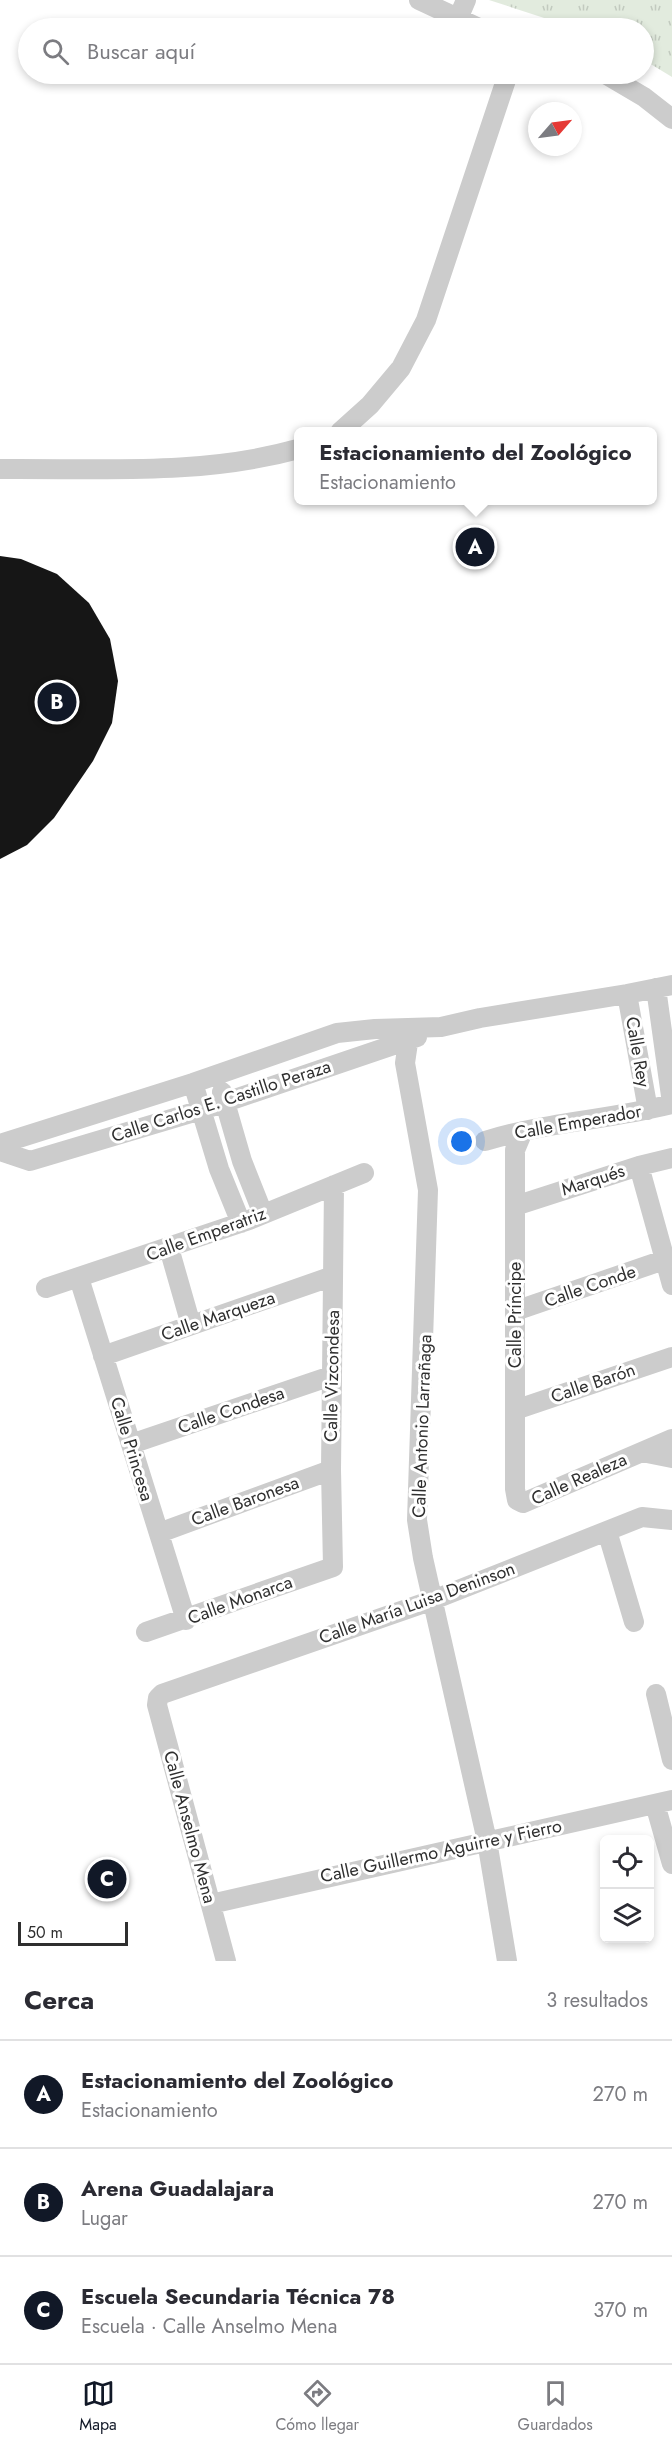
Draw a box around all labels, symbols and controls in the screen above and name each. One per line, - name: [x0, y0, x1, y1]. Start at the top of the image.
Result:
- search box: [18, 18, 654, 84]
- icon: search: [39, 35, 72, 68]
- text: Buscar aquí: [87, 35, 195, 67]
- north arrow: [528, 102, 582, 156]
- popup: [294, 427, 657, 505]
- text: Estacionamiento del Zoológico: [319, 436, 632, 468]
- text: Estacionamiento: [319, 468, 456, 497]
- pin: A: [456, 524, 494, 570]
- pin: B: [38, 680, 76, 724]
- street label: Calle Rey: [619, 1015, 657, 1089]
- street label: Calle Carlos E. Castillo Peraza: [108, 1053, 334, 1149]
- street label: Calle Emperador: [512, 1098, 644, 1146]
- your location: [447, 1127, 476, 1156]
- street label: Marqués: [558, 1158, 628, 1202]
- street label: Calle Emperatriz: [142, 1200, 270, 1268]
- street label: Calle Conde: [541, 1258, 639, 1314]
- street label: Calle Príncipe: [502, 1262, 528, 1368]
- street label: Calle Marqueza: [158, 1284, 278, 1348]
- street label: Calle Vizcondesa: [318, 1310, 346, 1442]
- street label: Calle Antonio Larrañaga: [406, 1334, 438, 1518]
- street label: Calle Barón: [547, 1356, 639, 1410]
- street label: Calle Condesa: [174, 1380, 288, 1440]
- street label: Calle Princesa: [104, 1394, 160, 1504]
- street label: Calle Realeza: [527, 1446, 631, 1512]
- street label: Calle Baronesa: [187, 1469, 303, 1533]
- street label: Calle María Luisa Deninson: [315, 1555, 519, 1651]
- street label: Calle Monarca: [184, 1569, 296, 1631]
- street label: Calle Anselmo Mena: [157, 1748, 223, 1906]
- street label: Calle Guillermo Aguirre y Fierro: [318, 1813, 564, 1889]
- map controls: [600, 1835, 654, 1943]
- button: locate: [600, 1835, 654, 1889]
- pin: C: [88, 1856, 126, 1902]
- button: layers: [600, 1889, 654, 1943]
- scale bar: [18, 1919, 128, 1946]
- text: 50 m: [27, 1921, 63, 1944]
- text: Cerca: [24, 1981, 94, 2019]
- text: 3 resultados: [546, 1986, 648, 2015]
- text: Estacionamiento del Zoológico: [81, 2064, 393, 2096]
- text: A: [36, 2080, 51, 2109]
- text: 270 m: [593, 2080, 648, 2109]
- text: Estacionamiento: [81, 2096, 218, 2125]
- text: Arena Guadalajara: [81, 2172, 274, 2204]
- text: B: [37, 2188, 50, 2217]
- text: 270 m: [593, 2188, 648, 2217]
- text: Lugar: [81, 2204, 128, 2233]
- text: Escuela Secundaria Técnica 78: [81, 2280, 395, 2312]
- text: C: [36, 2296, 51, 2325]
- text: 370 m: [593, 2296, 648, 2325]
- text: Escuela · Calle Anselmo Mena: [81, 2312, 337, 2341]
- tab: Mapa: [79, 2377, 117, 2436]
- tab: Cómo llegar: [275, 2377, 359, 2436]
- tab: Guardados: [518, 2377, 593, 2436]

